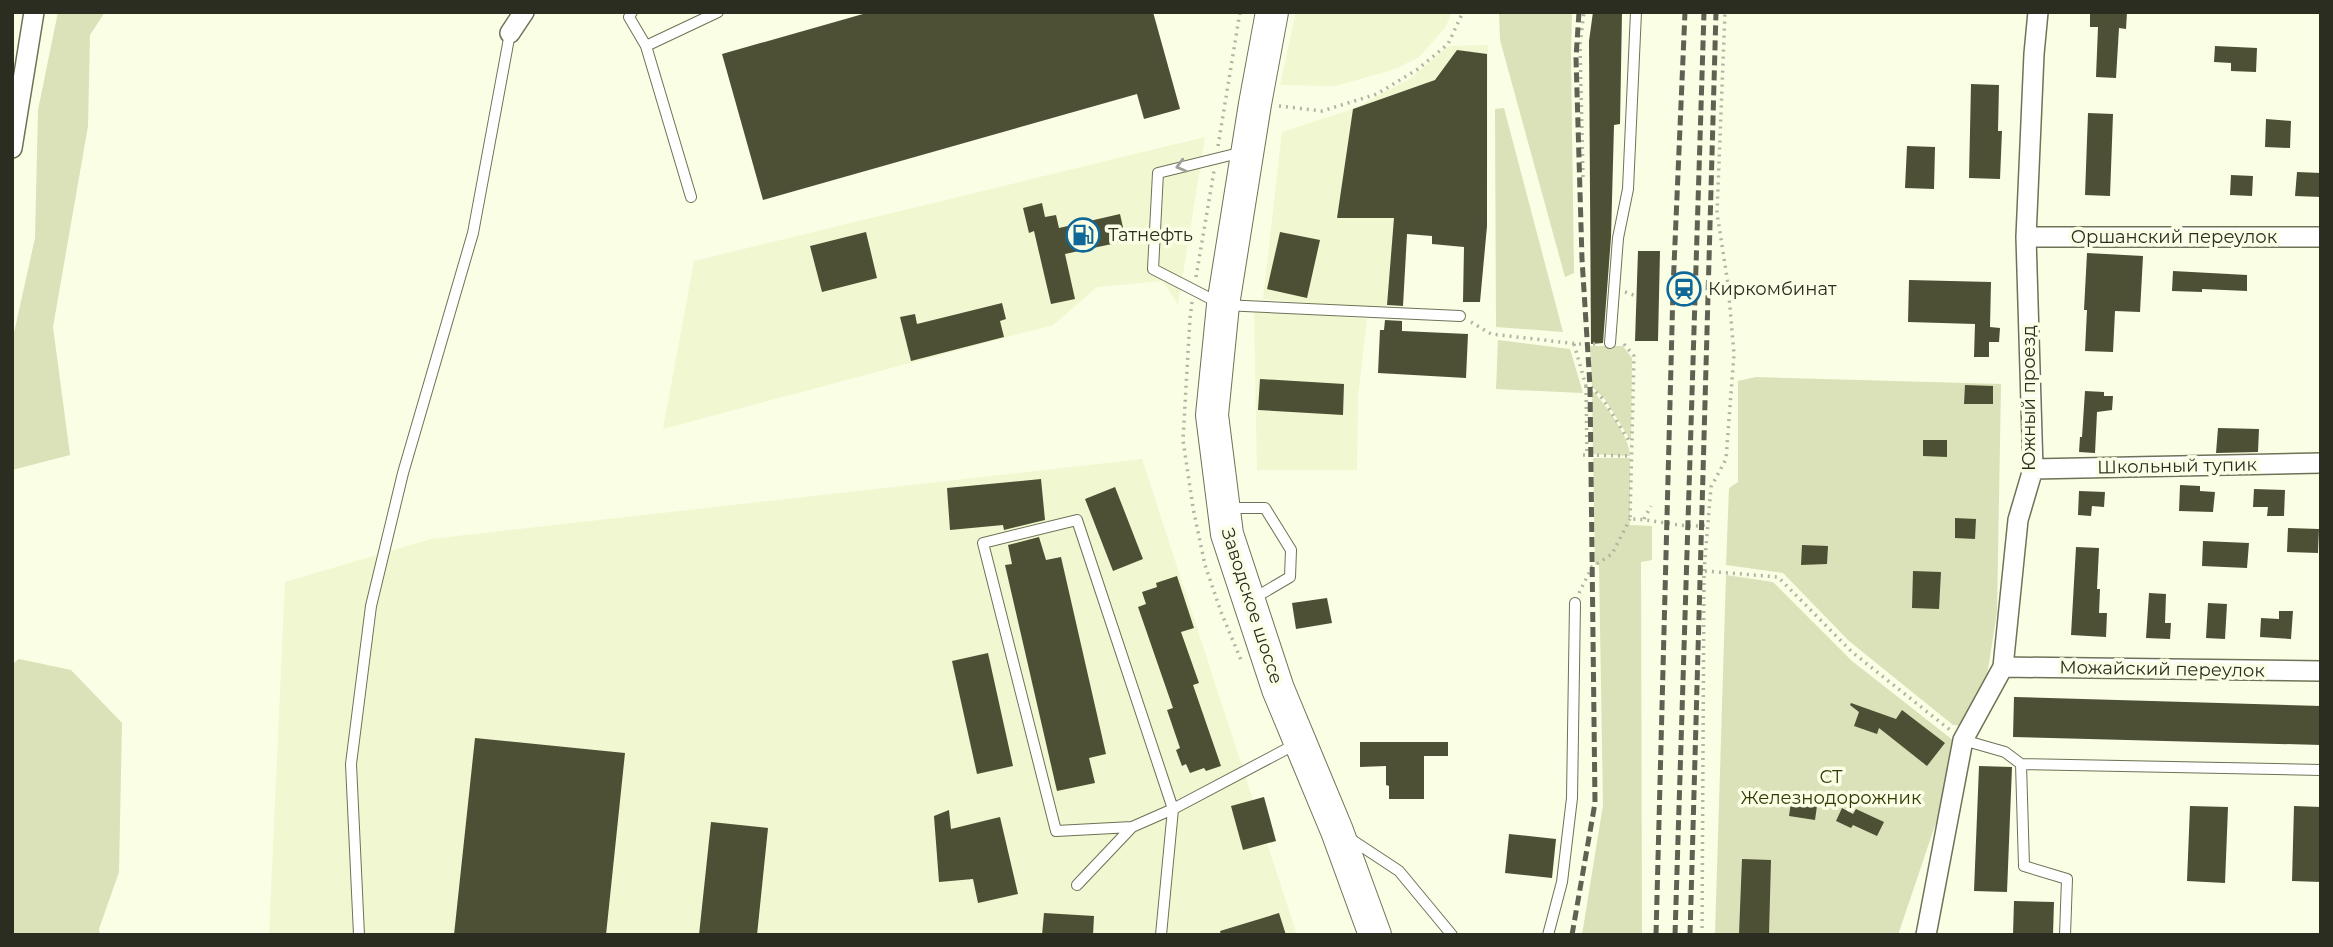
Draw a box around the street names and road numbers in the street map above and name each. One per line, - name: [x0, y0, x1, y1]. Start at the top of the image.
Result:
- street label: Оршанский переулок: [2071, 226, 2278, 248]
- street label: Южный проезд: [2018, 325, 2040, 471]
- street label: Школьный тупик: [2097, 454, 2258, 478]
- street label: Заводское шоссе: [1216, 525, 1288, 687]
- street label: Можайский переулок: [2059, 656, 2266, 682]

